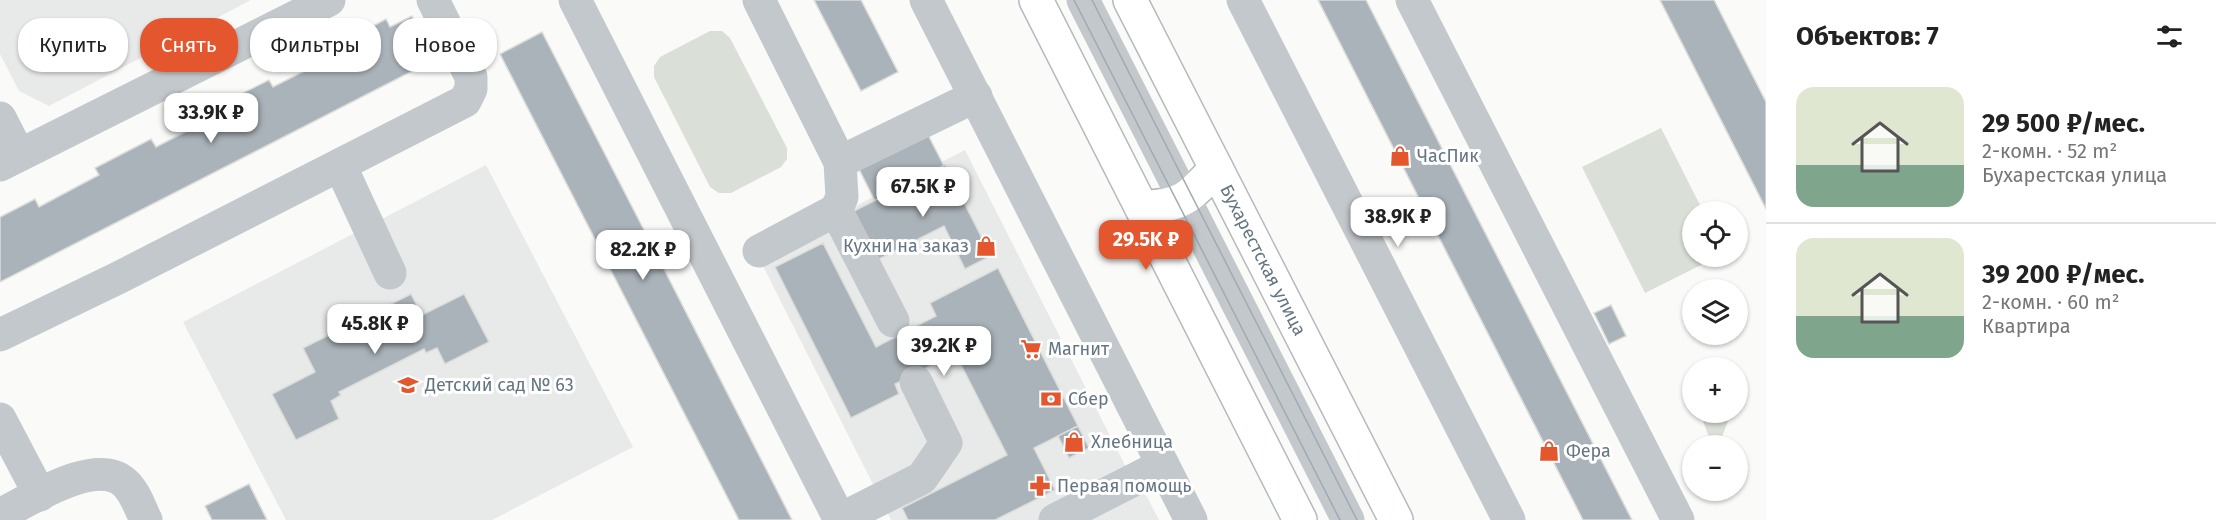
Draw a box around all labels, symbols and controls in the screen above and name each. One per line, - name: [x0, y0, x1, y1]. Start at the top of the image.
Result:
- chip: Купить: [18, 18, 128, 72]
- chip: Снять: [140, 18, 238, 72]
- chip: Фильтры: [250, 18, 381, 72]
- chip: Новое: [393, 18, 497, 72]
- icon: filters: [2153, 20, 2186, 53]
- text: Объектов: 7: [1796, 21, 1939, 52]
- pin: 33.9K ₽: [156, 93, 266, 144]
- text: 33.9K ₽: [178, 100, 244, 124]
- text: 29 500 ₽/мес.: [1982, 108, 2145, 139]
- icon: home: [1844, 111, 1916, 183]
- text: 2-комн. · 52 m²: [1982, 139, 2117, 163]
- shop icon: ЧасПик: [1388, 144, 1412, 168]
- place label: ЧасПик: [1417, 145, 1479, 167]
- text: Бухарестская улица: [1982, 163, 2167, 187]
- pin: 67.5K ₽: [868, 167, 978, 218]
- text: 67.5K ₽: [890, 174, 956, 198]
- street label: Бухарестская улица: [1215, 181, 1311, 339]
- pin: 38.9K ₽: [1343, 197, 1453, 248]
- map controls: [1682, 201, 1748, 501]
- button: locate: [1682, 201, 1748, 267]
- text: 38.9K ₽: [1365, 204, 1431, 228]
- pin: 29.5K ₽: [1091, 220, 1201, 271]
- text: 29.5K ₽: [1113, 227, 1179, 251]
- pin: 82.2K ₽: [588, 230, 698, 281]
- shop icon: Кухни на заказ: [974, 234, 998, 258]
- place label: Кухни на заказ: [843, 235, 969, 257]
- text: 82.2K ₽: [610, 237, 676, 261]
- text: 39 200 ₽/мес.: [1982, 259, 2144, 290]
- icon: home: [1844, 262, 1916, 334]
- button: layers: [1682, 279, 1748, 345]
- text: 2-комн. · 60 m²: [1982, 290, 2119, 314]
- pin: 45.8K ₽: [320, 304, 430, 355]
- text: 45.8K ₽: [341, 311, 409, 335]
- text: Квартира: [1982, 314, 2071, 338]
- pin: 39.2K ₽: [889, 326, 999, 377]
- text: 39.2K ₽: [911, 333, 977, 357]
- supermarket icon: Магнит: [1019, 337, 1043, 361]
- place label: Магнит: [1048, 338, 1110, 360]
- button: +: [1682, 357, 1748, 423]
- school or university icon: Детский сад № 63: [396, 373, 420, 397]
- place label: Детский сад № 63: [424, 374, 574, 396]
- bank icon: Сбер: [1039, 387, 1063, 411]
- place label: Сбер: [1068, 388, 1109, 410]
- shop icon: Хлебница: [1062, 430, 1086, 454]
- place label: Хлебница: [1091, 431, 1173, 453]
- button: −: [1682, 435, 1748, 501]
- shop icon: Фера: [1537, 439, 1561, 463]
- place label: Фера: [1566, 440, 1611, 462]
- pharmacy icon: Первая помощь: [1028, 474, 1052, 498]
- place label: Первая помощь: [1057, 475, 1191, 497]

